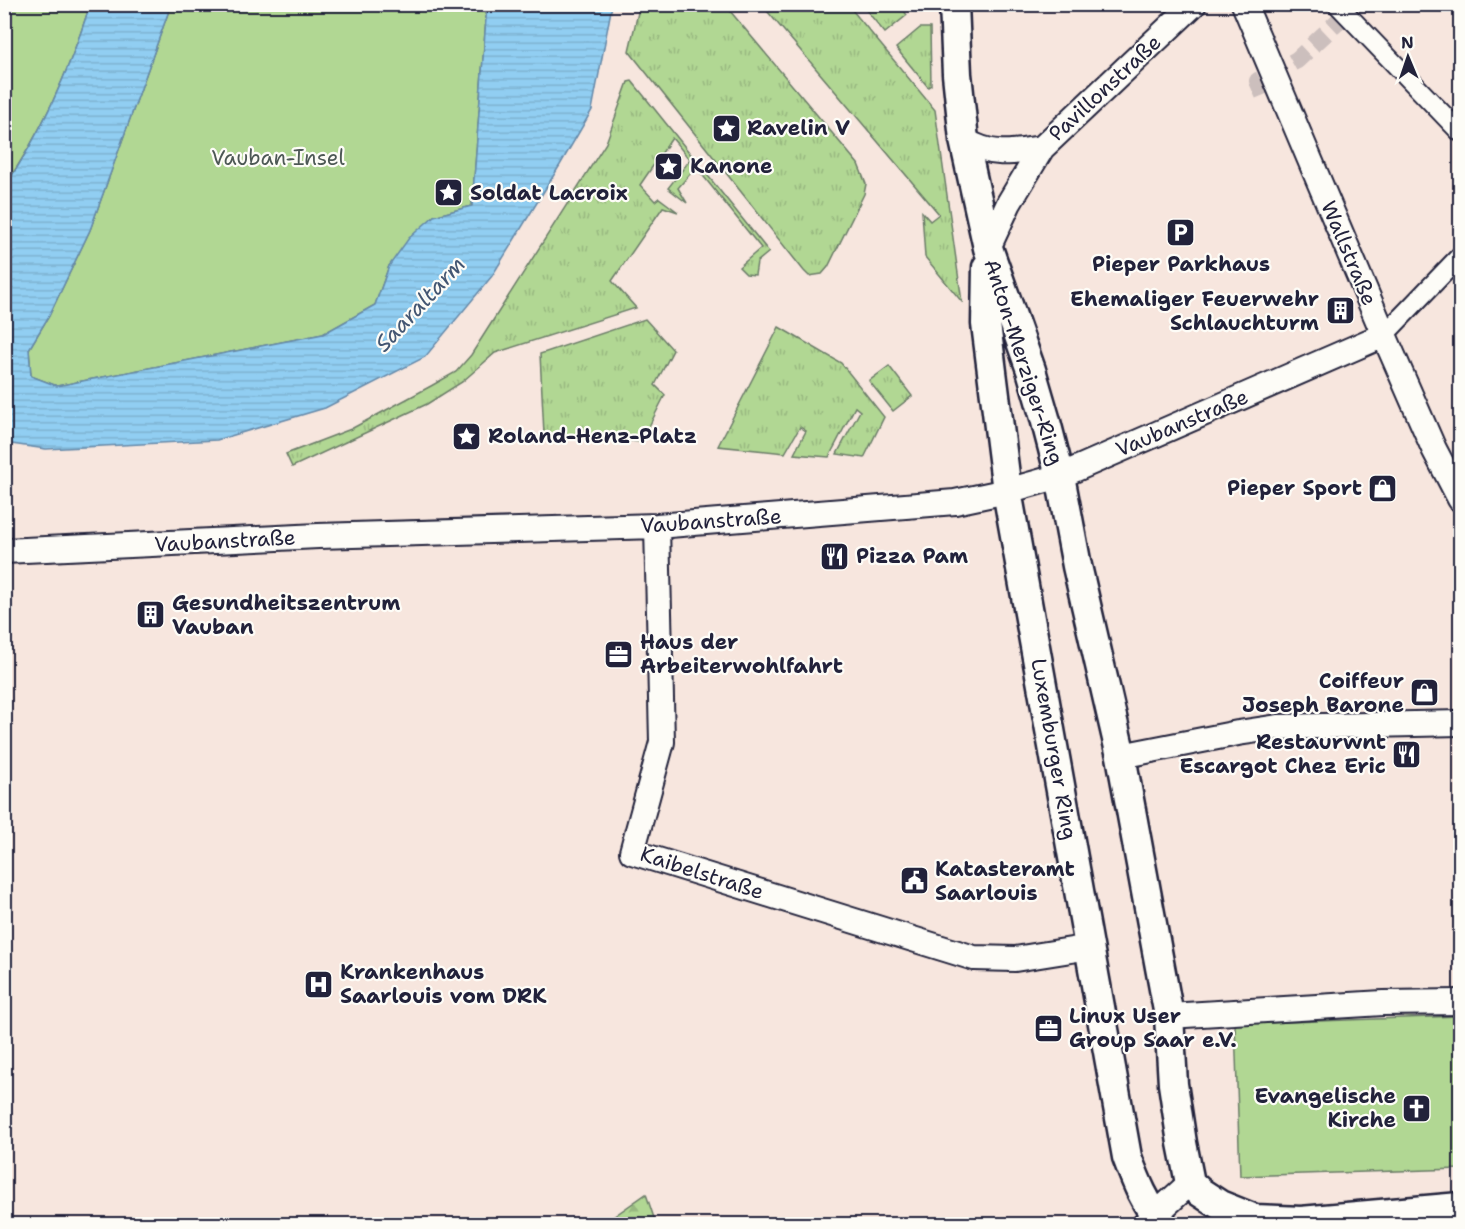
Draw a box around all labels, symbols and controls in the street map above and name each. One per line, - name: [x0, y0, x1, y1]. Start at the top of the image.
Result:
- north arrow: [1378, 27, 1438, 87]
- street label: Pavillonstraße: [1043, 29, 1167, 147]
- text: N: [1401, 32, 1414, 53]
- place icon: Ravelin V: [710, 112, 742, 144]
- place label: Ravelin V: [747, 114, 850, 142]
- park label: Vauban-Insel: [211, 144, 346, 172]
- place icon: Kanone: [653, 150, 685, 182]
- place label: Kanone: [690, 152, 773, 180]
- place icon: Soldat Lacroix: [433, 177, 465, 209]
- place label: Soldat Lacroix: [470, 179, 628, 207]
- street label: Wallstraße: [1314, 196, 1384, 310]
- parking icon: Pieper Parkhaus: [1165, 217, 1197, 249]
- water label: Saaraltarm: [368, 250, 472, 358]
- place label: Pieper Parkhaus: [1092, 250, 1270, 278]
- street label: Anton-Merziger-Ring: [977, 255, 1071, 469]
- place label: Ehemaliger Feuerwehr Schlauchturm: [1070, 285, 1319, 337]
- building icon: Ehemaliger Feuerwehr Schlauchturm: [1324, 295, 1356, 327]
- street label: Vaubanstraße: [1111, 382, 1253, 464]
- place icon: Roland-Henz-Platz: [451, 420, 483, 452]
- place label: Roland-Henz-Platz: [488, 422, 697, 450]
- shop icon: Pieper Sport: [1367, 472, 1399, 504]
- place label: Pieper Sport: [1227, 474, 1362, 502]
- street label: Vaubanstraße: [640, 502, 782, 540]
- street label: Vaubanstraße: [154, 523, 296, 559]
- restaurant icon: Pizza Pam: [819, 540, 851, 572]
- place label: Pizza Pam: [856, 542, 968, 570]
- place label: Gesundheitszentrum Vauban: [172, 589, 400, 641]
- building icon: Gesundheitszentrum Vauban: [135, 599, 167, 631]
- place label: Haus der Arbeiterwohlfahrt: [640, 628, 843, 680]
- office icon: Haus der Arbeiterwohlfahrt: [603, 638, 635, 670]
- street label: Luxemburger Ring: [1024, 656, 1084, 842]
- place label: Coiffeur Joseph Barone: [1242, 667, 1404, 719]
- shop icon: Coiffeur Joseph Barone: [1409, 677, 1441, 709]
- place label: Restaurwnt Escargot Chez Eric: [1179, 728, 1386, 780]
- restaurant icon: Restaurwnt Escargot Chez Eric: [1391, 738, 1423, 770]
- street label: Kaibelstraße: [637, 840, 767, 906]
- place label: Katasteramt Saarlouis: [935, 855, 1075, 907]
- public building icon: Katasteramt Saarlouis: [898, 865, 930, 897]
- place label: Krankenhaus Saarlouis vom DRK: [340, 958, 547, 1010]
- hospital icon: Krankenhaus Saarlouis vom DRK: [303, 968, 335, 1000]
- place label: Linux User Group Saar e.V.: [1069, 1002, 1237, 1054]
- office icon: Linux User Group Saar e.V.: [1032, 1012, 1064, 1044]
- place label: Evangelische Kirche: [1254, 1082, 1396, 1134]
- church icon: Evangelische Kirche: [1401, 1092, 1433, 1124]

